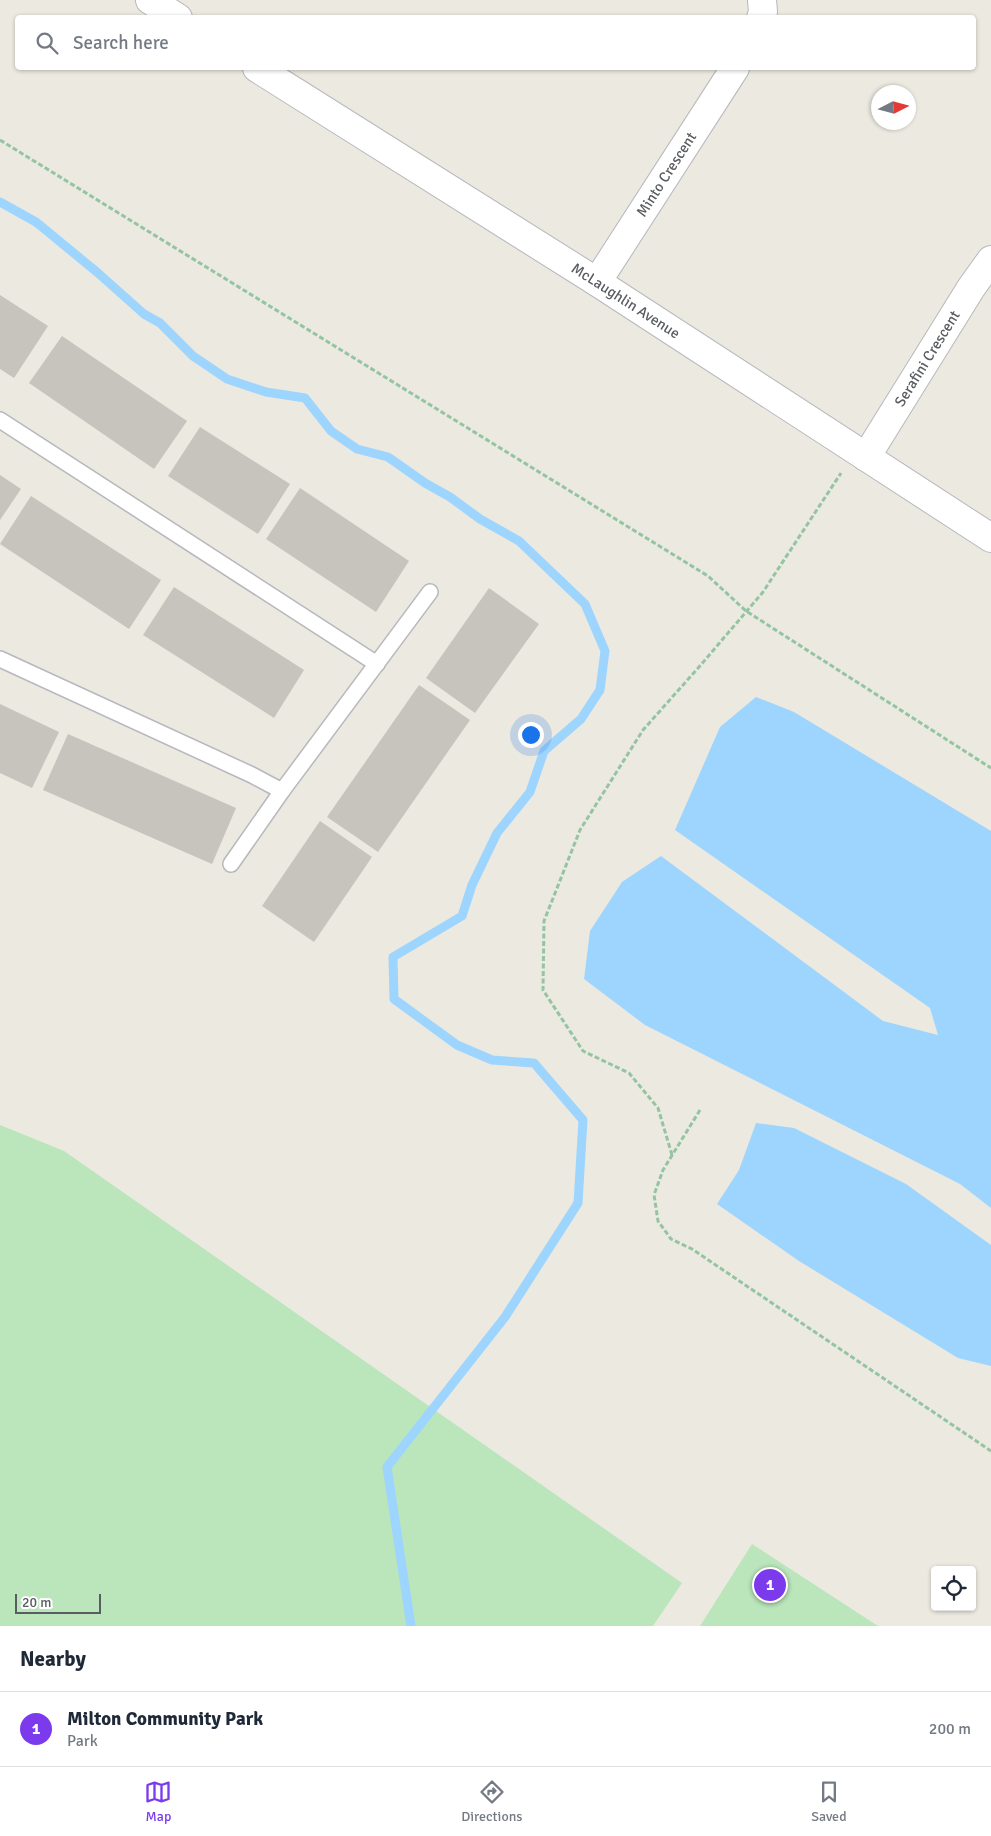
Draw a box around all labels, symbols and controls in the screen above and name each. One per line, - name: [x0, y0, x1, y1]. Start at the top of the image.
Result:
- search box: [15, 15, 976, 70]
- icon: search: [33, 29, 61, 57]
- text: Search here: [73, 31, 169, 55]
- north arrow: [871, 85, 916, 130]
- street label: Minto Crescent: [633, 129, 700, 220]
- street label: McLaughlin Avenue: [568, 259, 683, 342]
- street label: Serafini Crescent: [891, 307, 964, 410]
- your location: [518, 722, 544, 748]
- pin: 1: [754, 1566, 786, 1604]
- map controls: [931, 1566, 976, 1611]
- button: locate: [931, 1566, 976, 1611]
- scale bar: [15, 1591, 101, 1614]
- text: 20 m: [22, 1594, 51, 1611]
- text: Nearby: [20, 1646, 86, 1672]
- text: Milton Community Park: [67, 1707, 263, 1731]
- text: 1: [32, 1719, 40, 1739]
- text: 200 m: [929, 1719, 971, 1739]
- text: Park: [67, 1731, 98, 1751]
- tab: Map: [144, 1778, 172, 1825]
- tab: Directions: [461, 1778, 522, 1825]
- tab: Saved: [811, 1778, 847, 1825]

